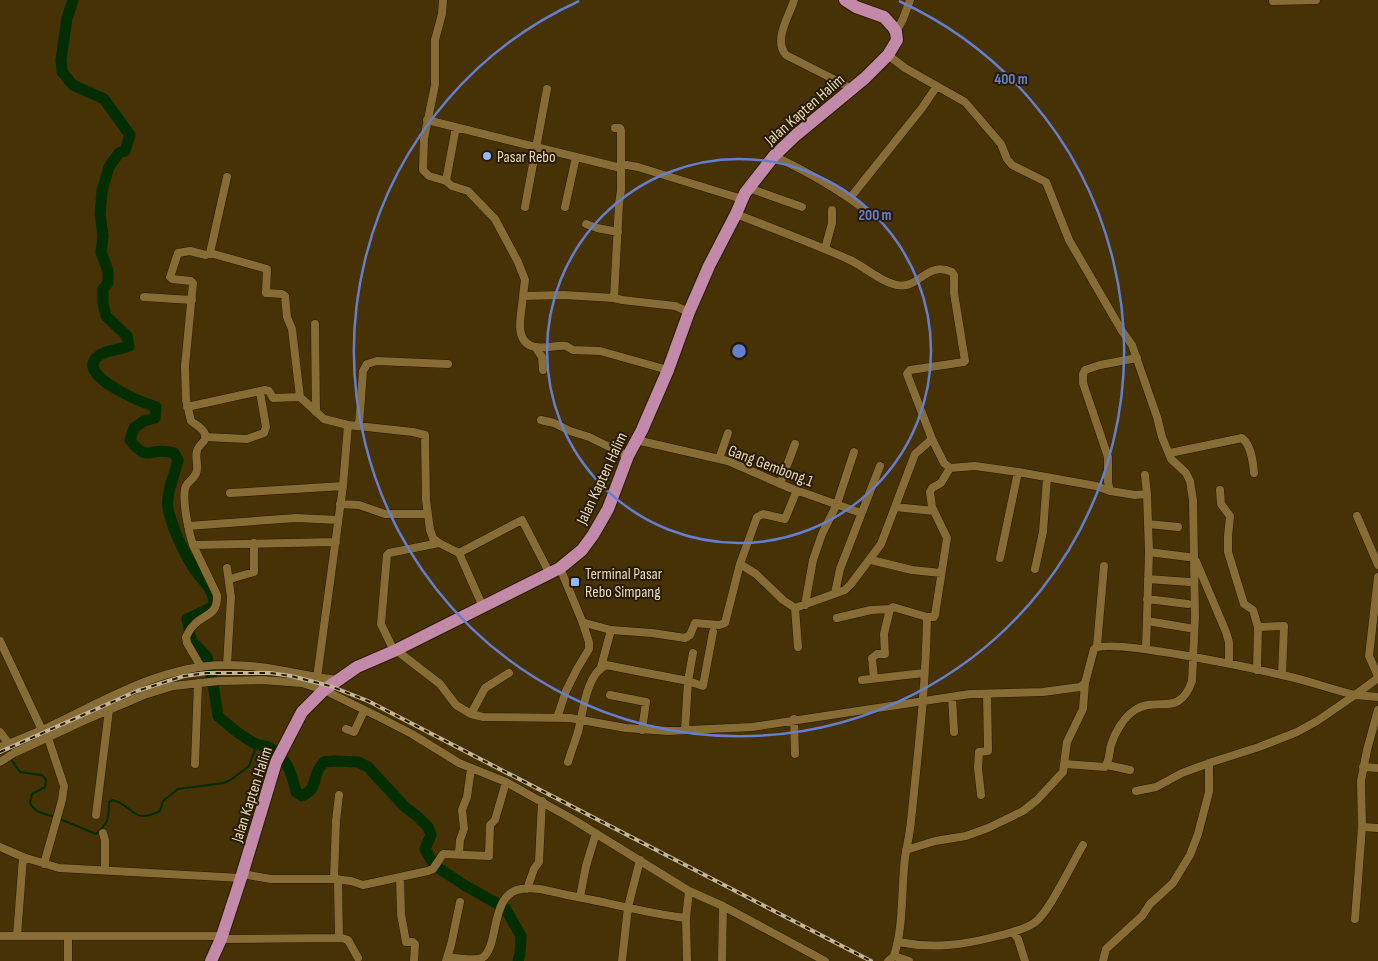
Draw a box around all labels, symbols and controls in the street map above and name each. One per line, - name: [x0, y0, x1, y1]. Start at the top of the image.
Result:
- street label: Jalan Kapten Halim: [761, 70, 849, 151]
- text: 400 m: [994, 70, 1028, 89]
- place label: Pasar Rebo: [497, 148, 556, 167]
- marker: Pasar Rebo: [481, 150, 493, 162]
- text: 200 m: [858, 206, 892, 225]
- centre of rings: [730, 342, 748, 360]
- street label: Jalan Kapten Halim: [572, 430, 632, 529]
- street label: Gang Gembong.1: [725, 441, 816, 492]
- place label: Terminal Pasar Rebo Simpang: [585, 565, 663, 602]
- marker: Terminal Pasar Rebo Simpang: [569, 576, 581, 588]
- street label: Jalan Kapten Halim: [228, 744, 277, 846]

